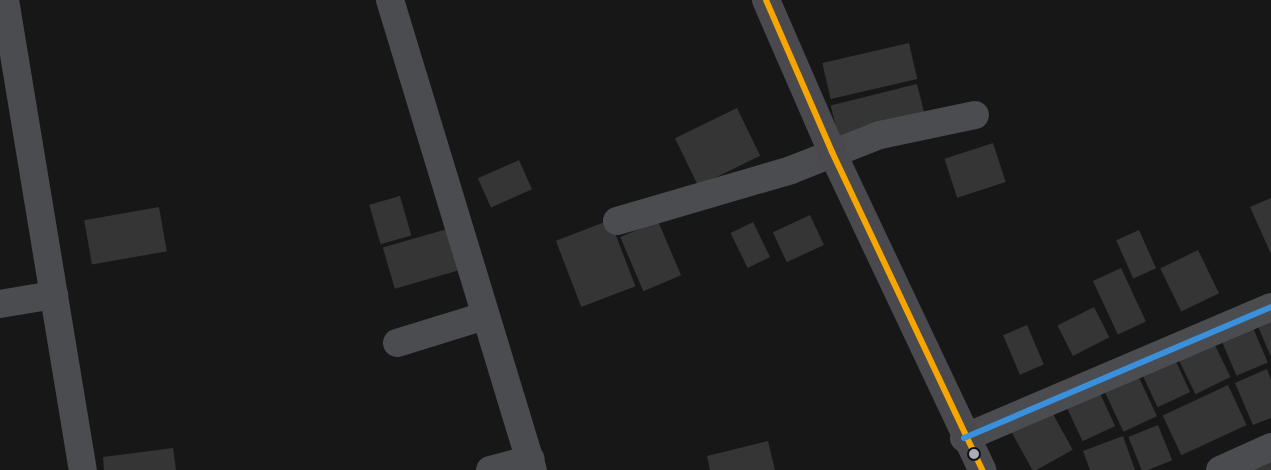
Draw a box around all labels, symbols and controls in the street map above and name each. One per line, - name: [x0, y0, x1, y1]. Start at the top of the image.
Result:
- unlabelled marker: [969, 449, 979, 459]

